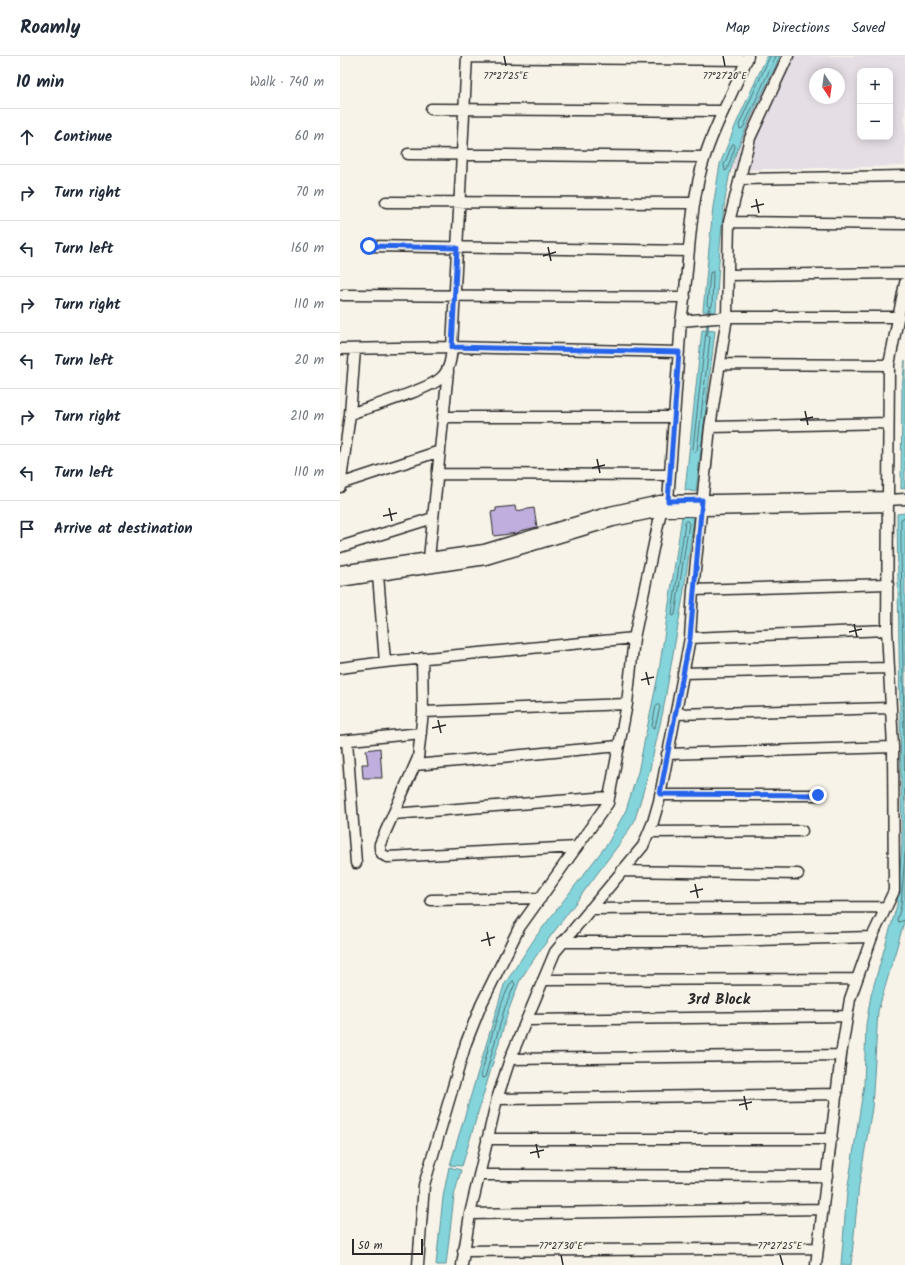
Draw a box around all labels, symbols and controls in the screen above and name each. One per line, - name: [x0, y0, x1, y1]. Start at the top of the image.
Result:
- text: Roamly: [20, 13, 80, 43]
- text: Map: [725, 17, 750, 39]
- text: Directions: [772, 17, 830, 39]
- text: Saved: [852, 17, 885, 39]
- text: 77°27'25"E: [484, 68, 530, 84]
- text: 77°27'20"E: [703, 68, 748, 84]
- north arrow: [809, 68, 845, 104]
- map controls: [857, 68, 893, 140]
- button: +: [857, 68, 893, 104]
- text: 10 min: [16, 69, 64, 96]
- text: Walk · 740 m: [250, 72, 324, 93]
- button: −: [857, 104, 893, 140]
- text: Continue: [54, 125, 112, 149]
- icon: ahead: [16, 126, 38, 148]
- text: 60 m: [295, 126, 324, 147]
- text: Turn right: [54, 181, 121, 205]
- icon: right: [16, 182, 38, 204]
- text: 70 m: [296, 182, 324, 203]
- text: Turn left: [54, 237, 114, 261]
- route start: [360, 237, 378, 255]
- icon: left: [16, 238, 38, 260]
- text: 160 m: [291, 238, 324, 259]
- text: Turn right: [54, 293, 121, 317]
- icon: right: [16, 294, 38, 316]
- text: 110 m: [294, 294, 324, 315]
- text: Turn left: [54, 349, 114, 373]
- icon: left: [16, 350, 38, 372]
- text: 20 m: [294, 350, 324, 371]
- text: Turn right: [54, 405, 121, 429]
- icon: right: [16, 406, 38, 428]
- text: 210 m: [290, 406, 324, 427]
- text: Turn left: [54, 461, 114, 485]
- icon: left: [16, 462, 38, 484]
- text: 110 m: [294, 462, 324, 483]
- text: Arrive at destination: [54, 517, 193, 541]
- icon: arrive: [16, 518, 38, 540]
- route end: [809, 786, 827, 804]
- district label: 3rd Block: [687, 988, 751, 1012]
- scale bar: [352, 1237, 423, 1256]
- text: 50 m: [358, 1237, 383, 1255]
- text: 77°27'30"E: [539, 1238, 584, 1254]
- text: 77°27'25"E: [758, 1238, 804, 1254]

